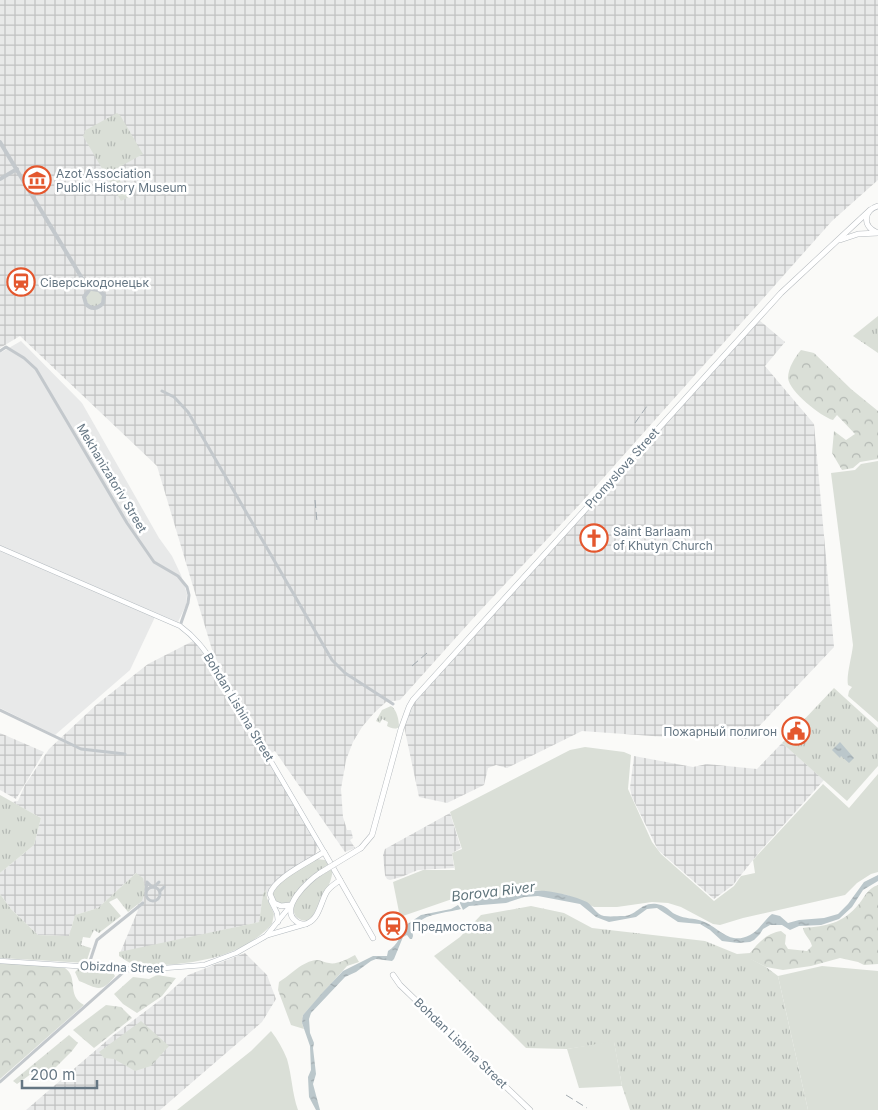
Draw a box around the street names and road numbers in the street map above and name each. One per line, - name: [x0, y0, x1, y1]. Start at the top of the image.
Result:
- street label: Mekhanizatoriv Street: [74, 421, 150, 535]
- street label: Promyslova Street: [582, 425, 662, 511]
- street label: Bohdan Lishina Street: [201, 650, 277, 764]
- street label: Obizdna Street: [80, 958, 164, 976]
- street label: Bohdan Lishina Street: [411, 995, 511, 1091]

